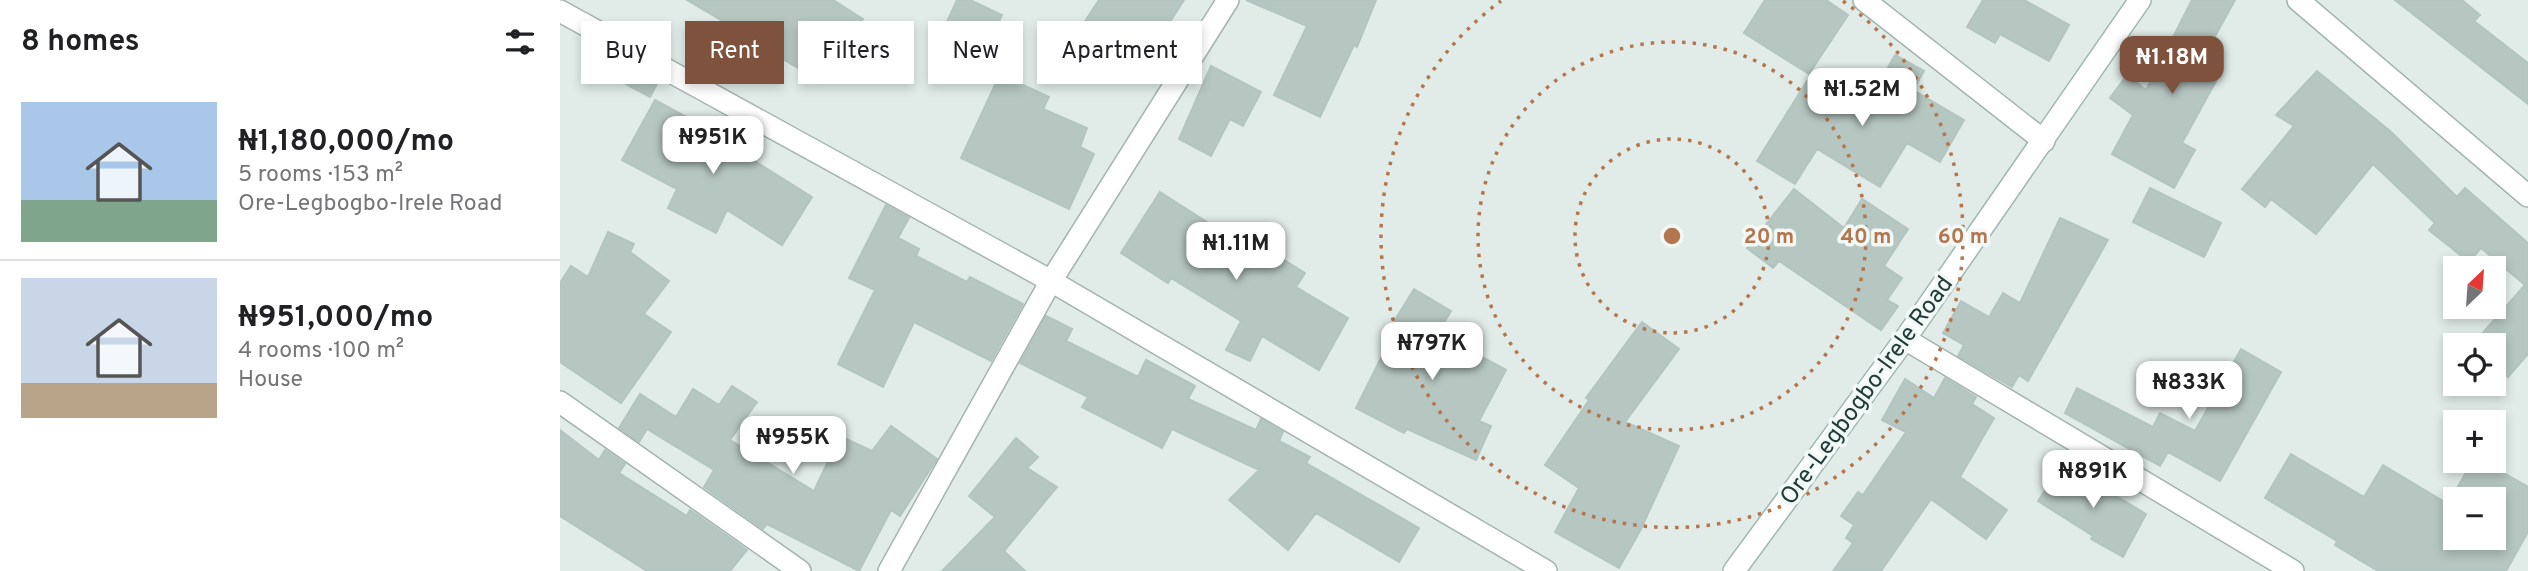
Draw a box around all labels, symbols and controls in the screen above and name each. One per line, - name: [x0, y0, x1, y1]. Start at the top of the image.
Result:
- chip: Buy: [581, 21, 671, 84]
- chip: Rent: [685, 21, 784, 84]
- chip: Filters: [798, 21, 914, 84]
- chip: New: [928, 21, 1023, 84]
- chip: Apartment: [1037, 21, 1202, 84]
- icon: filters: [501, 23, 539, 61]
- text: 8 homes: [21, 24, 140, 61]
- pin: ₦1.18M: [2115, 36, 2229, 96]
- text: ₦1.18M: [2136, 44, 2208, 73]
- pin: ₦1.52M: [1805, 68, 1919, 128]
- text: ₦1.52M: [1823, 76, 1901, 105]
- pin: ₦951K: [664, 116, 762, 176]
- text: ₦1,180,000/mo: [238, 124, 454, 161]
- text: ₦951K: [678, 124, 748, 153]
- icon: home: [77, 130, 161, 214]
- text: 5 rooms · 153 m²: [238, 161, 403, 190]
- text: Ore-Legbogbo-Irele Road: [238, 190, 502, 219]
- pin: ₦1.11M: [1179, 222, 1293, 282]
- centre of rings: [1660, 224, 1684, 248]
- text: 20 m: [1744, 224, 1794, 251]
- text: 40 m: [1841, 224, 1891, 251]
- text: 60 m: [1938, 224, 1988, 251]
- text: ₦1.11M: [1202, 230, 1270, 259]
- north arrow: [2443, 256, 2506, 318]
- map controls: [2443, 256, 2506, 550]
- street label: Ore-Legbogbo-Irele Road: [1774, 271, 1961, 512]
- text: ₦951,000/mo: [238, 300, 433, 337]
- icon: home: [77, 306, 161, 390]
- pin: ₦797K: [1383, 322, 1481, 382]
- text: ₦797K: [1397, 330, 1467, 359]
- button: locate: [2443, 333, 2506, 396]
- text: 4 rooms · 100 m²: [238, 337, 404, 366]
- pin: ₦833K: [2140, 362, 2238, 421]
- text: House: [238, 366, 303, 395]
- text: ₦833K: [2152, 369, 2226, 398]
- button: +: [2443, 410, 2506, 473]
- pin: ₦955K: [744, 416, 842, 476]
- text: ₦955K: [756, 424, 830, 453]
- pin: ₦891K: [2044, 450, 2142, 510]
- text: ₦891K: [2058, 458, 2128, 487]
- button: −: [2443, 487, 2506, 550]

